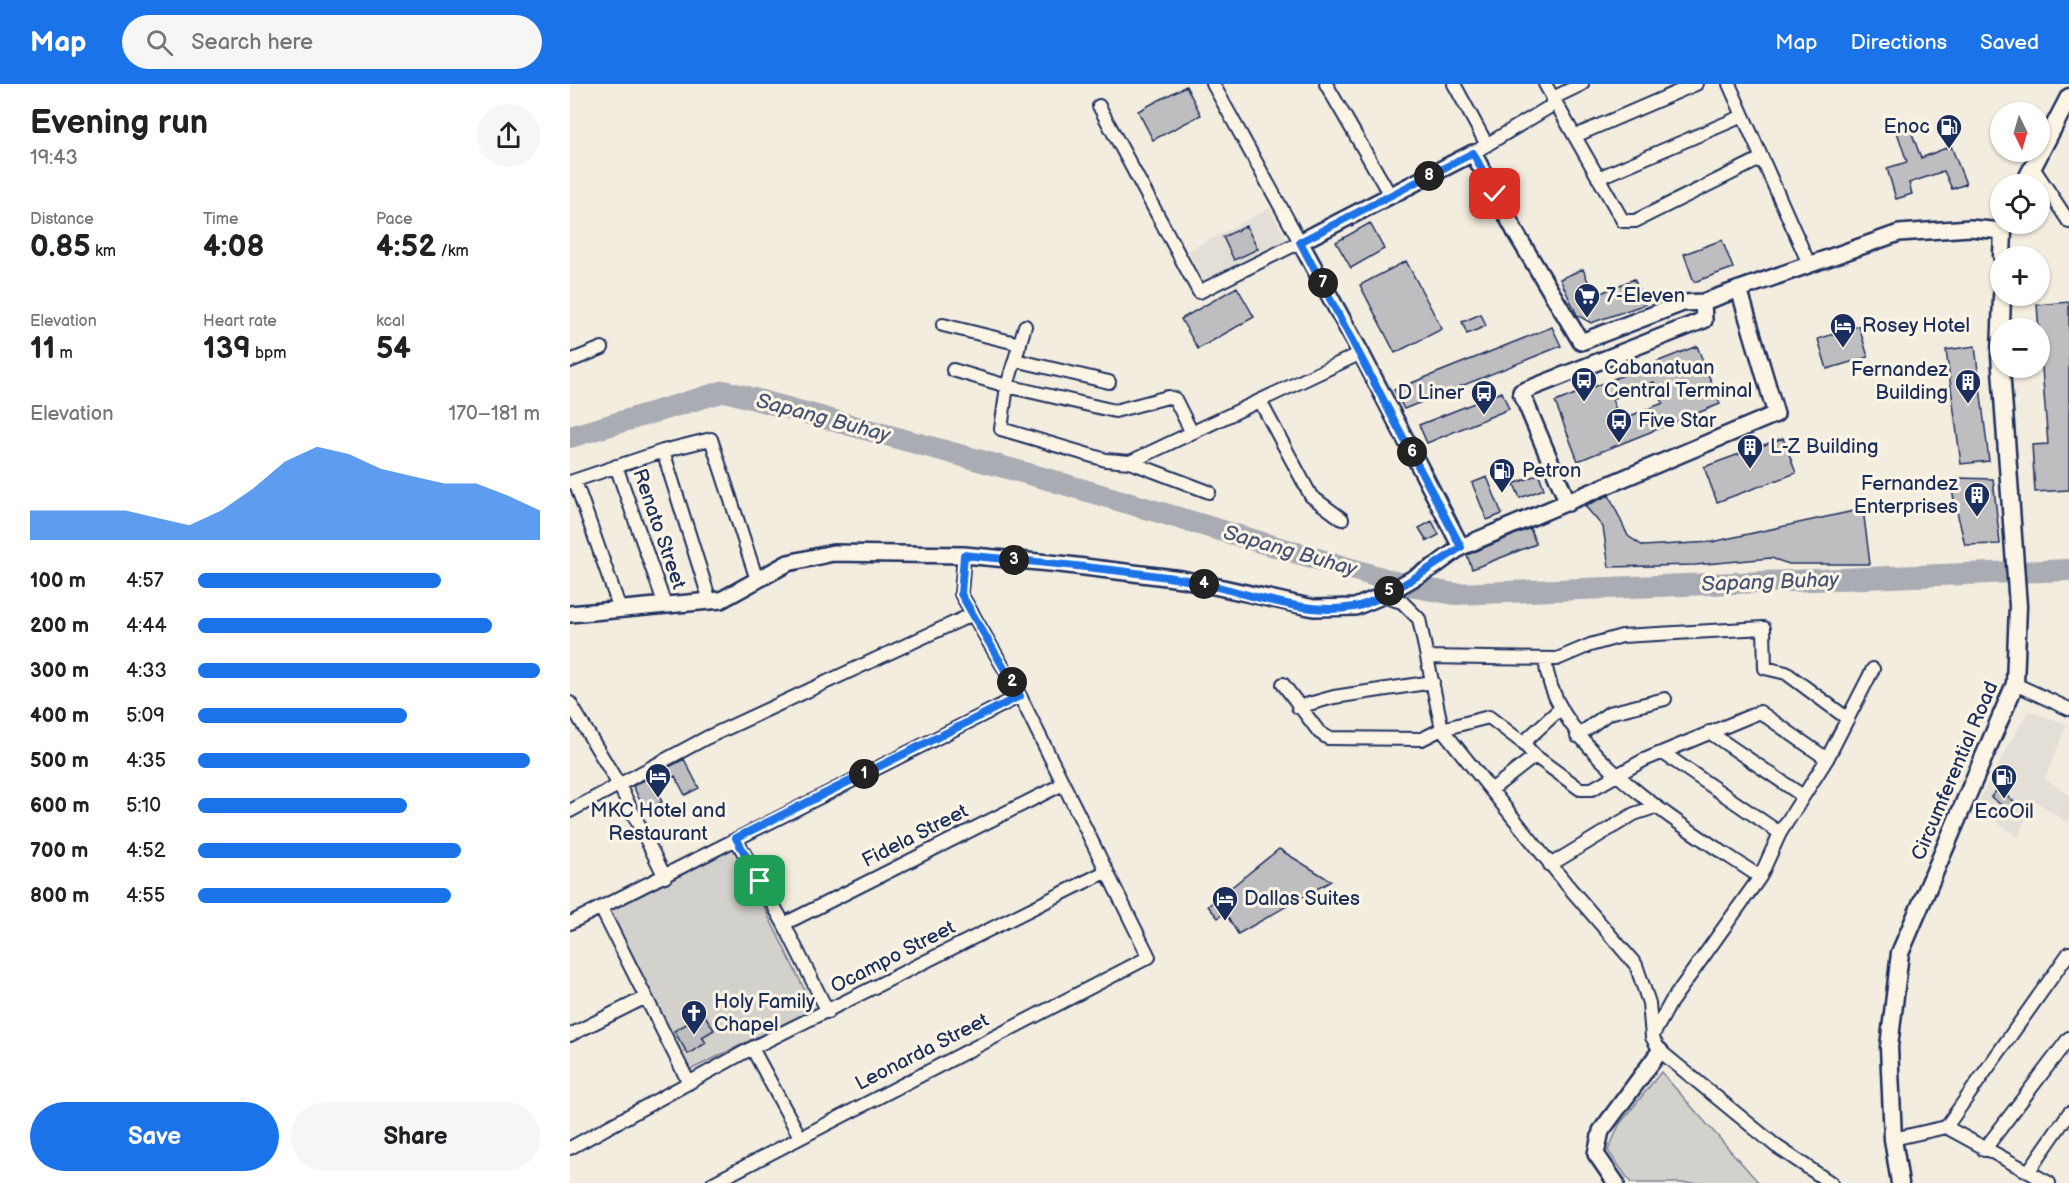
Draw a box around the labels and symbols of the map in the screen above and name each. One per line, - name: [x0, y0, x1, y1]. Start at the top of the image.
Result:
- north arrow: [1990, 102, 2050, 162]
- fuel station icon: Enoc: [1934, 112, 1964, 150]
- place label: Enoc: [1884, 115, 1930, 139]
- pin: 8: [1414, 161, 1444, 191]
- pin: [1469, 168, 1520, 219]
- pin: 7: [1308, 268, 1338, 298]
- supermarket icon: 7-Eleven: [1572, 281, 1602, 319]
- place label: 7-Eleven: [1606, 284, 1685, 308]
- hotel icon: Rosey Hotel: [1828, 311, 1858, 349]
- place label: Rosey Hotel: [1862, 314, 1970, 338]
- place label: Cabanatuan Central Terminal: [1604, 356, 1752, 403]
- place label: Fernandez Building: [1851, 358, 1948, 405]
- bus stop icon: Cabanatuan Central Terminal: [1569, 365, 1599, 403]
- building icon: Fernandez Building: [1953, 367, 1983, 405]
- bus stop icon: D Liner: [1469, 378, 1499, 416]
- place label: D Liner: [1397, 381, 1465, 405]
- water label: Sapang Buhay: [753, 388, 893, 448]
- bus stop icon: Five Star: [1604, 406, 1634, 444]
- place label: Five Star: [1638, 409, 1717, 433]
- building icon: L-Z Building: [1735, 432, 1765, 470]
- place label: L-Z Building: [1770, 435, 1878, 459]
- pin: 6: [1397, 437, 1427, 467]
- fuel station icon: Petron: [1487, 456, 1517, 494]
- place label: Petron: [1522, 459, 1581, 483]
- street label: Renato Street: [627, 466, 691, 592]
- place label: Fernandez Enterprises: [1854, 472, 1958, 519]
- building icon: Fernandez Enterprises: [1962, 480, 1992, 518]
- water label: Sapang Buhay: [1221, 520, 1360, 582]
- pin: 3: [999, 545, 1029, 575]
- water label: Sapang Buhay: [1701, 567, 1840, 597]
- pin: 4: [1189, 569, 1219, 599]
- pin: 5: [1374, 576, 1404, 606]
- pin: 2: [997, 667, 1027, 697]
- street label: Circumferential Road: [1906, 678, 2004, 864]
- pin: 1: [849, 759, 879, 789]
- hotel icon: MKC Hotel and Restaurant: [643, 761, 673, 799]
- fuel station icon: EcoOil: [1989, 762, 2019, 800]
- place label: MKC Hotel and Restaurant: [590, 799, 726, 846]
- street label: Fidela Street: [858, 799, 972, 873]
- place label: EcoOil: [1974, 800, 2034, 824]
- pin: [734, 855, 785, 906]
- hotel icon: Dallas Suites: [1210, 884, 1240, 922]
- place label: Dallas Suites: [1244, 887, 1360, 911]
- street label: Ocampo Street: [827, 915, 959, 999]
- place label: Holy Family Chapel: [714, 990, 815, 1037]
- church icon: Holy Family Chapel: [679, 998, 709, 1036]
- street label: Leonarda Street: [851, 1008, 993, 1096]

